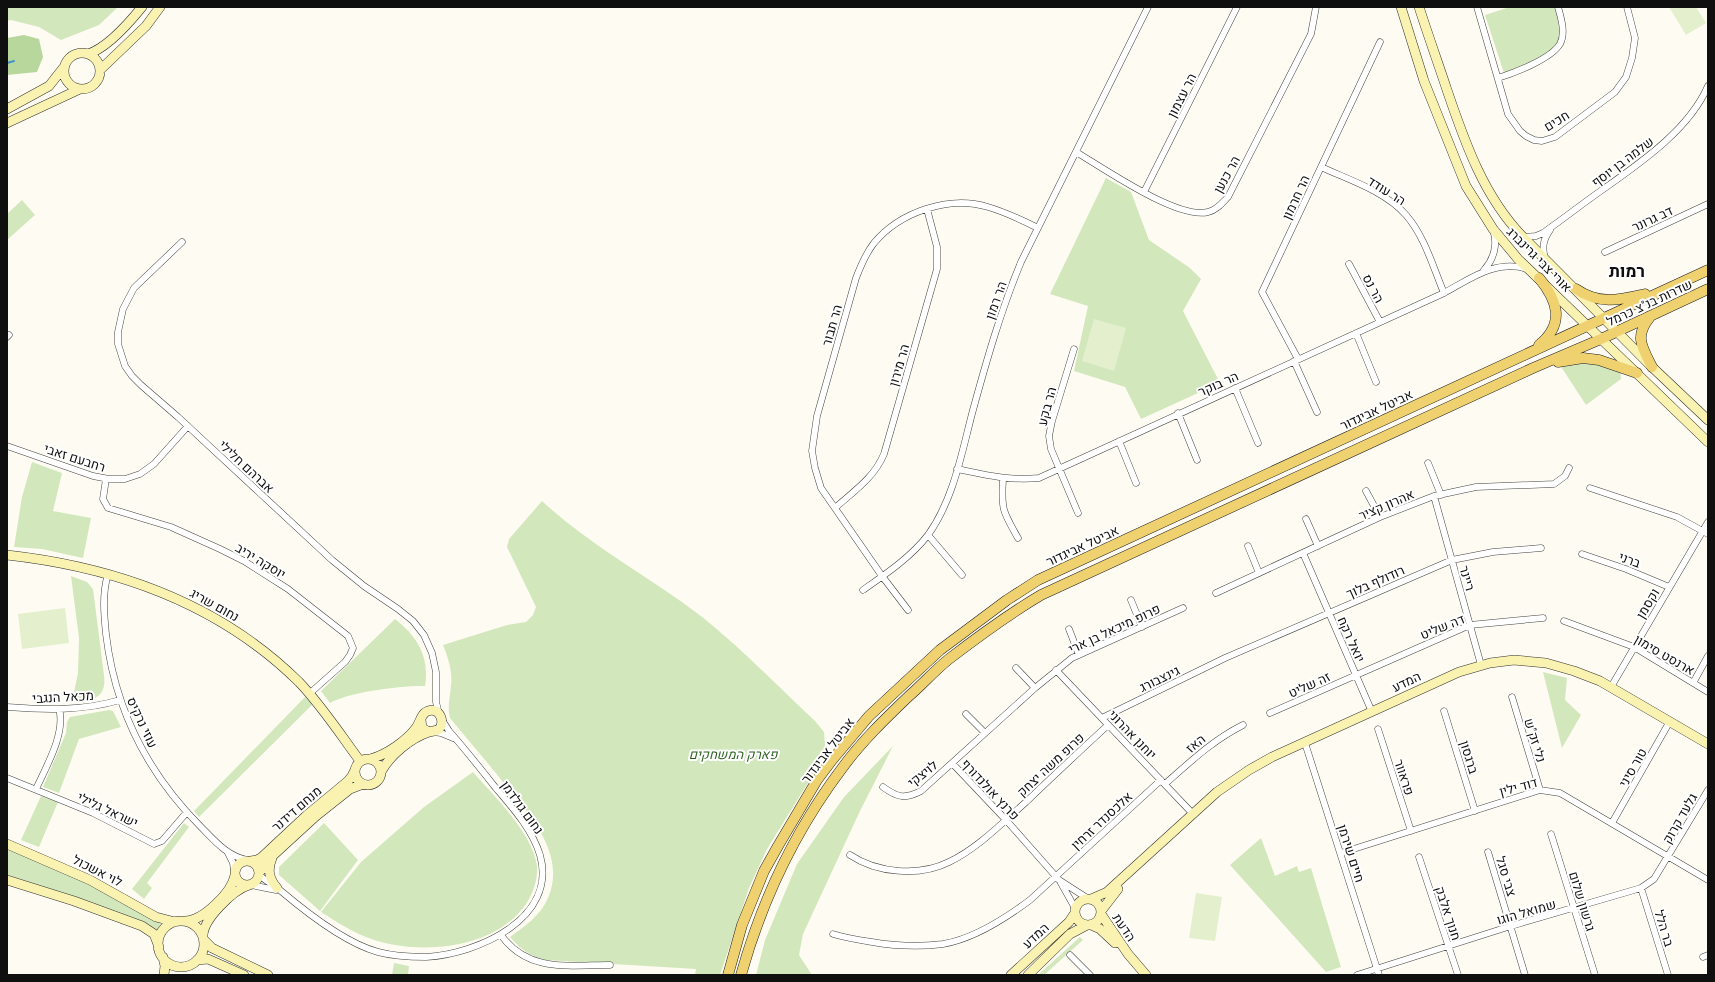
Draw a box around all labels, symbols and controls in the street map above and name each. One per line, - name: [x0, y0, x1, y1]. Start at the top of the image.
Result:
- street label: הר עצמון: [1163, 70, 1199, 120]
- street label: חכים: [1540, 106, 1572, 134]
- street label: שלמה בן יוסף: [1587, 132, 1657, 190]
- street label: הר כנען: [1209, 152, 1243, 196]
- street label: הר חרמון: [1277, 172, 1313, 222]
- street label: הר עודד: [1365, 172, 1409, 208]
- street label: דב גרונר: [1629, 201, 1675, 235]
- street label: אורי צבי גרינברג: [1504, 223, 1576, 295]
- district label: רמות: [1609, 259, 1645, 281]
- street label: הר נס: [1359, 271, 1389, 305]
- street label: שדרות בנ"צ כרמל: [1603, 275, 1695, 329]
- street label: הר רמון: [980, 279, 1010, 321]
- street label: הר תבור: [817, 302, 845, 348]
- street label: הר מירון: [884, 342, 912, 388]
- street label: הר בוקר: [1195, 367, 1241, 399]
- street label: הר בקע: [1033, 385, 1059, 427]
- street label: אביטל אביגדור: [1337, 385, 1415, 433]
- street label: אברהם חלילי: [216, 436, 278, 496]
- street label: רחבעם זאבי: [42, 439, 108, 475]
- street label: אהרון קציר: [1356, 485, 1416, 523]
- street label: אביטל אביגדור: [1043, 521, 1121, 569]
- street label: יוסקה יריב: [233, 538, 289, 582]
- street label: ברני: [1617, 547, 1643, 571]
- street label: רודולף בלוך: [1343, 561, 1407, 601]
- street label: ריינר: [1456, 563, 1480, 593]
- street label: נחום שריג: [187, 584, 243, 624]
- street label: וקסמן: [1631, 585, 1663, 621]
- street label: פרופ מיכאל בן ארי: [1065, 599, 1163, 657]
- street label: דה שליט: [1417, 609, 1467, 643]
- street label: יואל רקח: [1334, 613, 1370, 665]
- street label: ארנסט סימון: [1632, 630, 1698, 678]
- street label: גינצבורג: [1136, 661, 1182, 695]
- street label: זה שליט: [1285, 667, 1333, 701]
- street label: המדע: [1389, 667, 1423, 695]
- street label: מכאל הנגבי: [32, 686, 94, 706]
- street label: עוזי נרקיס: [124, 694, 162, 750]
- street label: יוחנן אהרוני: [1105, 706, 1161, 762]
- street label: אביטל אביגדור: [797, 714, 857, 786]
- street label: נלי זק"ש: [1521, 716, 1551, 764]
- street label: פרופ משה יצחק: [1013, 728, 1087, 800]
- street label: האז: [1182, 730, 1208, 756]
- street label: ברגסון: [1457, 738, 1483, 776]
- street label: טור סיני: [1614, 744, 1650, 790]
- park label: פארק המשחקים: [689, 745, 778, 762]
- street label: פרנץ אולנדורף: [958, 755, 1024, 823]
- street label: לויצקי: [904, 756, 941, 790]
- street label: פראוור: [1391, 757, 1419, 797]
- street label: דוד ילין: [1497, 773, 1539, 799]
- street label: נחום גולדמן: [498, 777, 548, 837]
- street label: מנחם דידנר: [267, 782, 325, 834]
- street label: אלכסנדר זרחין: [1067, 787, 1135, 853]
- street label: ישראל גלילי: [75, 788, 141, 830]
- street label: גלעד קרוק: [1658, 790, 1700, 846]
- street label: חיים שירמן: [1335, 822, 1369, 884]
- street label: לוי אשכול: [70, 850, 126, 890]
- street label: צבי סגל: [1493, 854, 1521, 898]
- street label: גרשון שלום: [1566, 869, 1600, 933]
- street label: חנוך אלבק: [1432, 884, 1466, 942]
- street label: שמואל הוגו: [1494, 894, 1558, 928]
- street label: בר הלל: [1651, 908, 1679, 949]
- street label: הדעת: [1110, 910, 1140, 944]
- street label: המדע: [1018, 919, 1052, 951]

